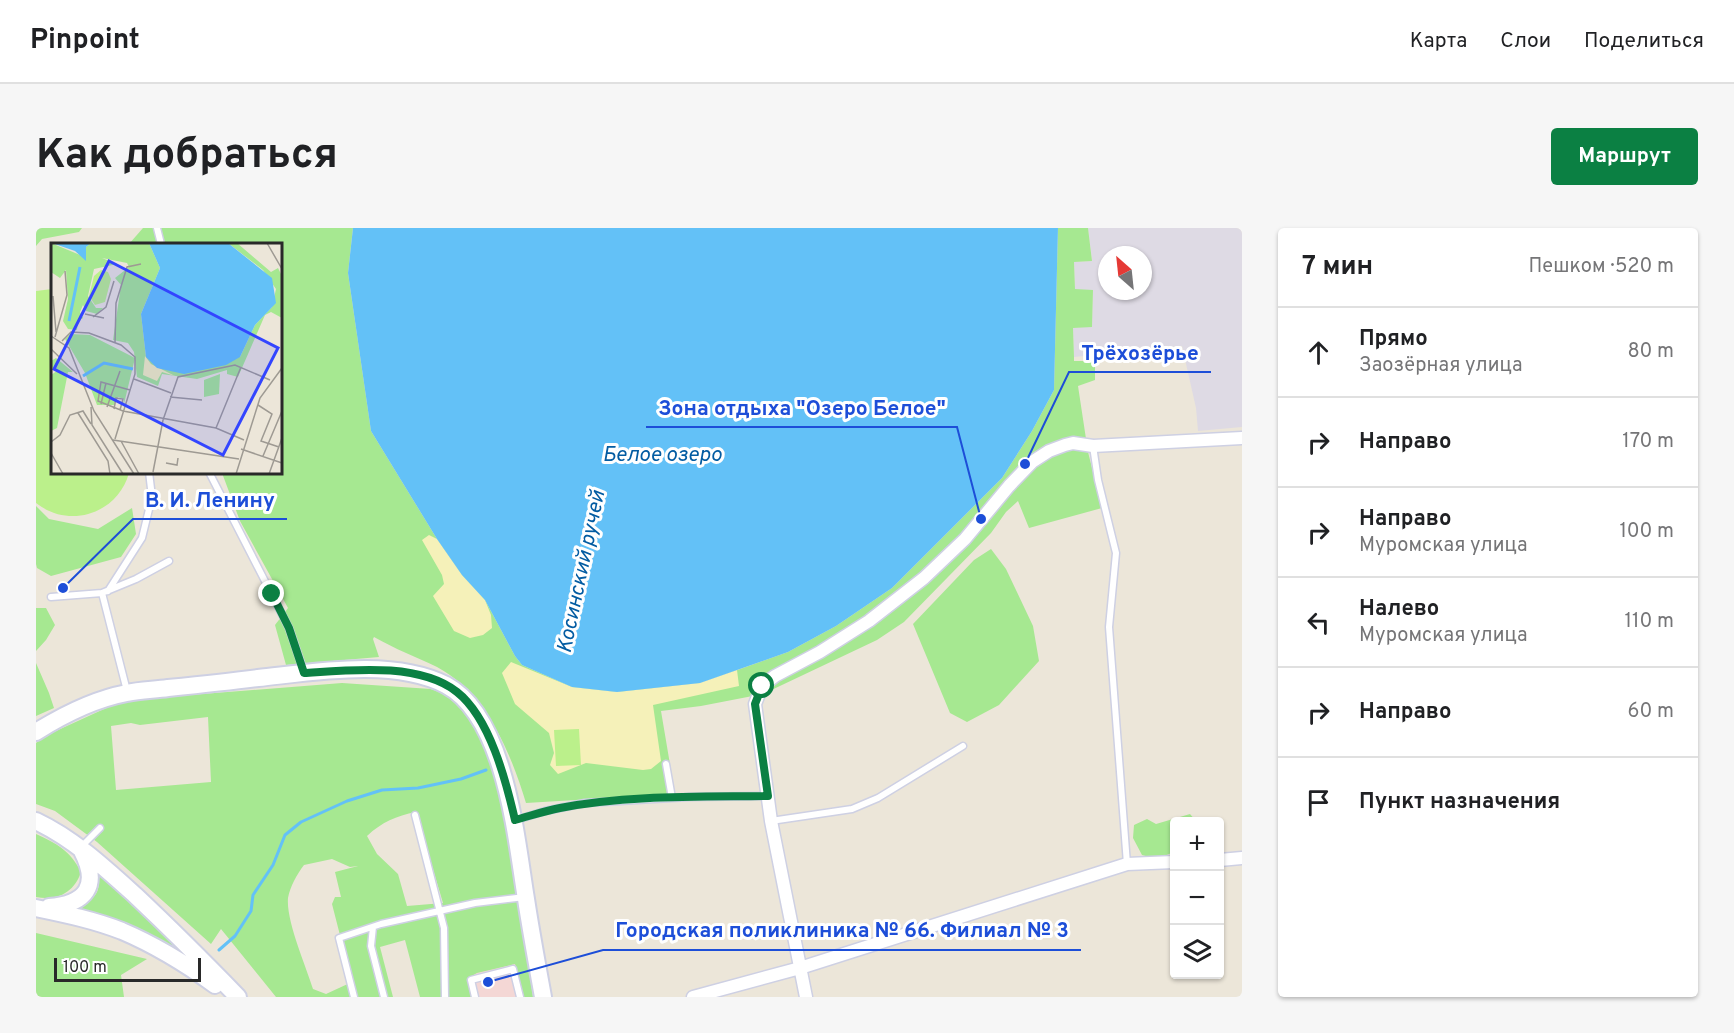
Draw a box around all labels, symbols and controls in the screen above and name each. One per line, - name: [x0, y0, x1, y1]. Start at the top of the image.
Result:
- text: Pinpoint: [30, 23, 140, 59]
- text: Карта: [1410, 28, 1467, 55]
- text: Слои: [1500, 28, 1551, 55]
- text: Поделиться: [1584, 28, 1704, 55]
- button: Маршрут: [1551, 128, 1698, 185]
- text: Как добраться: [36, 130, 338, 183]
- inset map: [51, 243, 282, 474]
- north arrow: [1098, 246, 1152, 300]
- text: 7 мин: [1302, 251, 1373, 284]
- text: Пешком · 520 m: [1528, 254, 1674, 280]
- text: Прямо: [1359, 326, 1428, 353]
- callout: Трёхозёрье: [1069, 333, 1211, 372]
- icon: ahead: [1302, 336, 1335, 369]
- text: 80 m: [1628, 339, 1674, 365]
- text: Трёхозёрье: [1081, 341, 1199, 368]
- text: Заозёрная улица: [1359, 353, 1523, 379]
- callout: Зона отдыха "Озеро Белое": [646, 388, 957, 427]
- text: Зона отдыха "Озеро Белое": [658, 396, 946, 423]
- icon: right: [1302, 426, 1335, 459]
- text: Направо: [1359, 429, 1451, 456]
- text: 170 m: [1622, 429, 1674, 455]
- water label: Белое озеро: [602, 442, 722, 469]
- callout: В. И. Ленину: [133, 480, 287, 519]
- water label: Косинский ручей: [552, 487, 613, 656]
- text: В. И. Ленину: [145, 488, 275, 515]
- text: Направо: [1359, 506, 1451, 533]
- icon: right: [1302, 516, 1335, 549]
- text: 100 m: [1619, 519, 1674, 545]
- text: Муромская улица: [1359, 533, 1528, 559]
- route end: [258, 580, 284, 606]
- text: Налево: [1359, 596, 1439, 623]
- icon: left: [1302, 606, 1335, 639]
- text: 110 m: [1625, 609, 1674, 635]
- text: Муромская улица: [1359, 623, 1528, 649]
- route start: [748, 672, 774, 698]
- icon: right: [1302, 696, 1335, 729]
- text: Направо: [1359, 699, 1451, 726]
- text: 60 m: [1628, 699, 1674, 725]
- icon: arrive: [1302, 786, 1335, 819]
- text: Пункт назначения: [1359, 789, 1560, 816]
- map controls: [1170, 817, 1224, 979]
- button: +: [1170, 817, 1224, 871]
- button: −: [1170, 871, 1224, 925]
- callout: Городская поликлиника № 66. Филиал № 3: [603, 911, 1081, 950]
- text: Городская поликлиника № 66. Филиал № 3: [615, 918, 1069, 945]
- button: layers: [1170, 925, 1224, 979]
- scale bar: [54, 955, 201, 982]
- text: 100 m: [63, 958, 107, 978]

